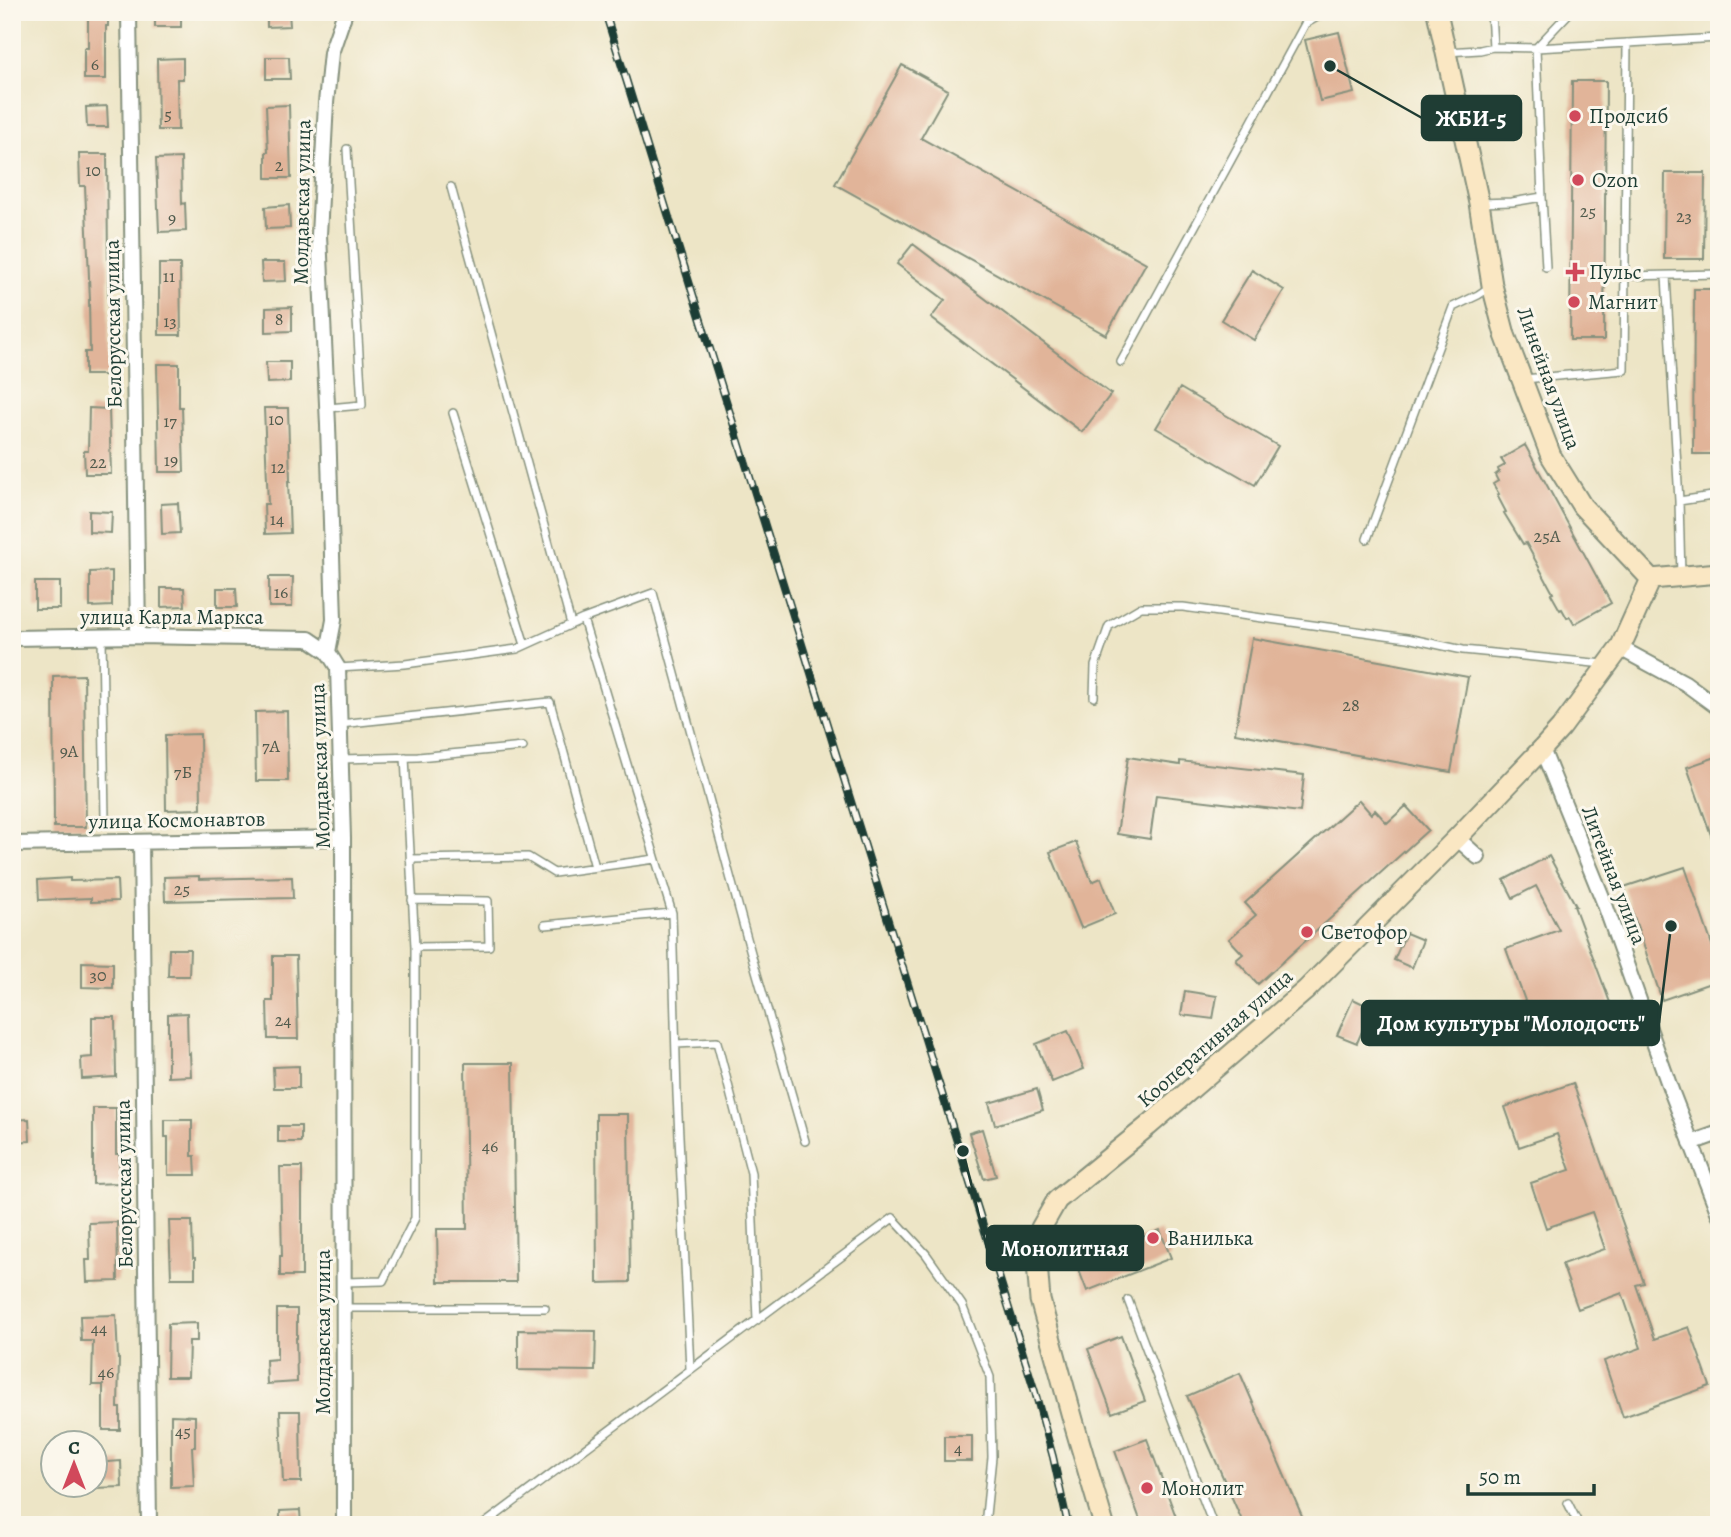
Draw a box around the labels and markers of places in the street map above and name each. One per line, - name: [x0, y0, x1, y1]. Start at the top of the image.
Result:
- callout: ЖБИ-5: [1422, 96, 1521, 140]
- place label: Продсиб: [1589, 102, 1668, 130]
- marker: Продсиб: [1567, 108, 1583, 124]
- place label: Ozon: [1592, 166, 1638, 194]
- marker: Ozon: [1570, 172, 1586, 188]
- place label: Пульс: [1589, 258, 1642, 286]
- marker: Пульс: [1567, 264, 1583, 280]
- place label: Магнит: [1588, 288, 1658, 316]
- marker: Магнит: [1566, 294, 1582, 310]
- place label: Светофор: [1321, 918, 1408, 946]
- marker: Светофор: [1299, 924, 1315, 940]
- callout: Дом культуры "Молодость": [1362, 1001, 1659, 1045]
- place label: Ванилька: [1167, 1224, 1254, 1252]
- callout: Монолитная: [987, 1226, 1143, 1270]
- marker: Ванилька: [1145, 1230, 1161, 1246]
- place label: Монолит: [1161, 1474, 1244, 1502]
- marker: Монолит: [1139, 1480, 1155, 1496]

